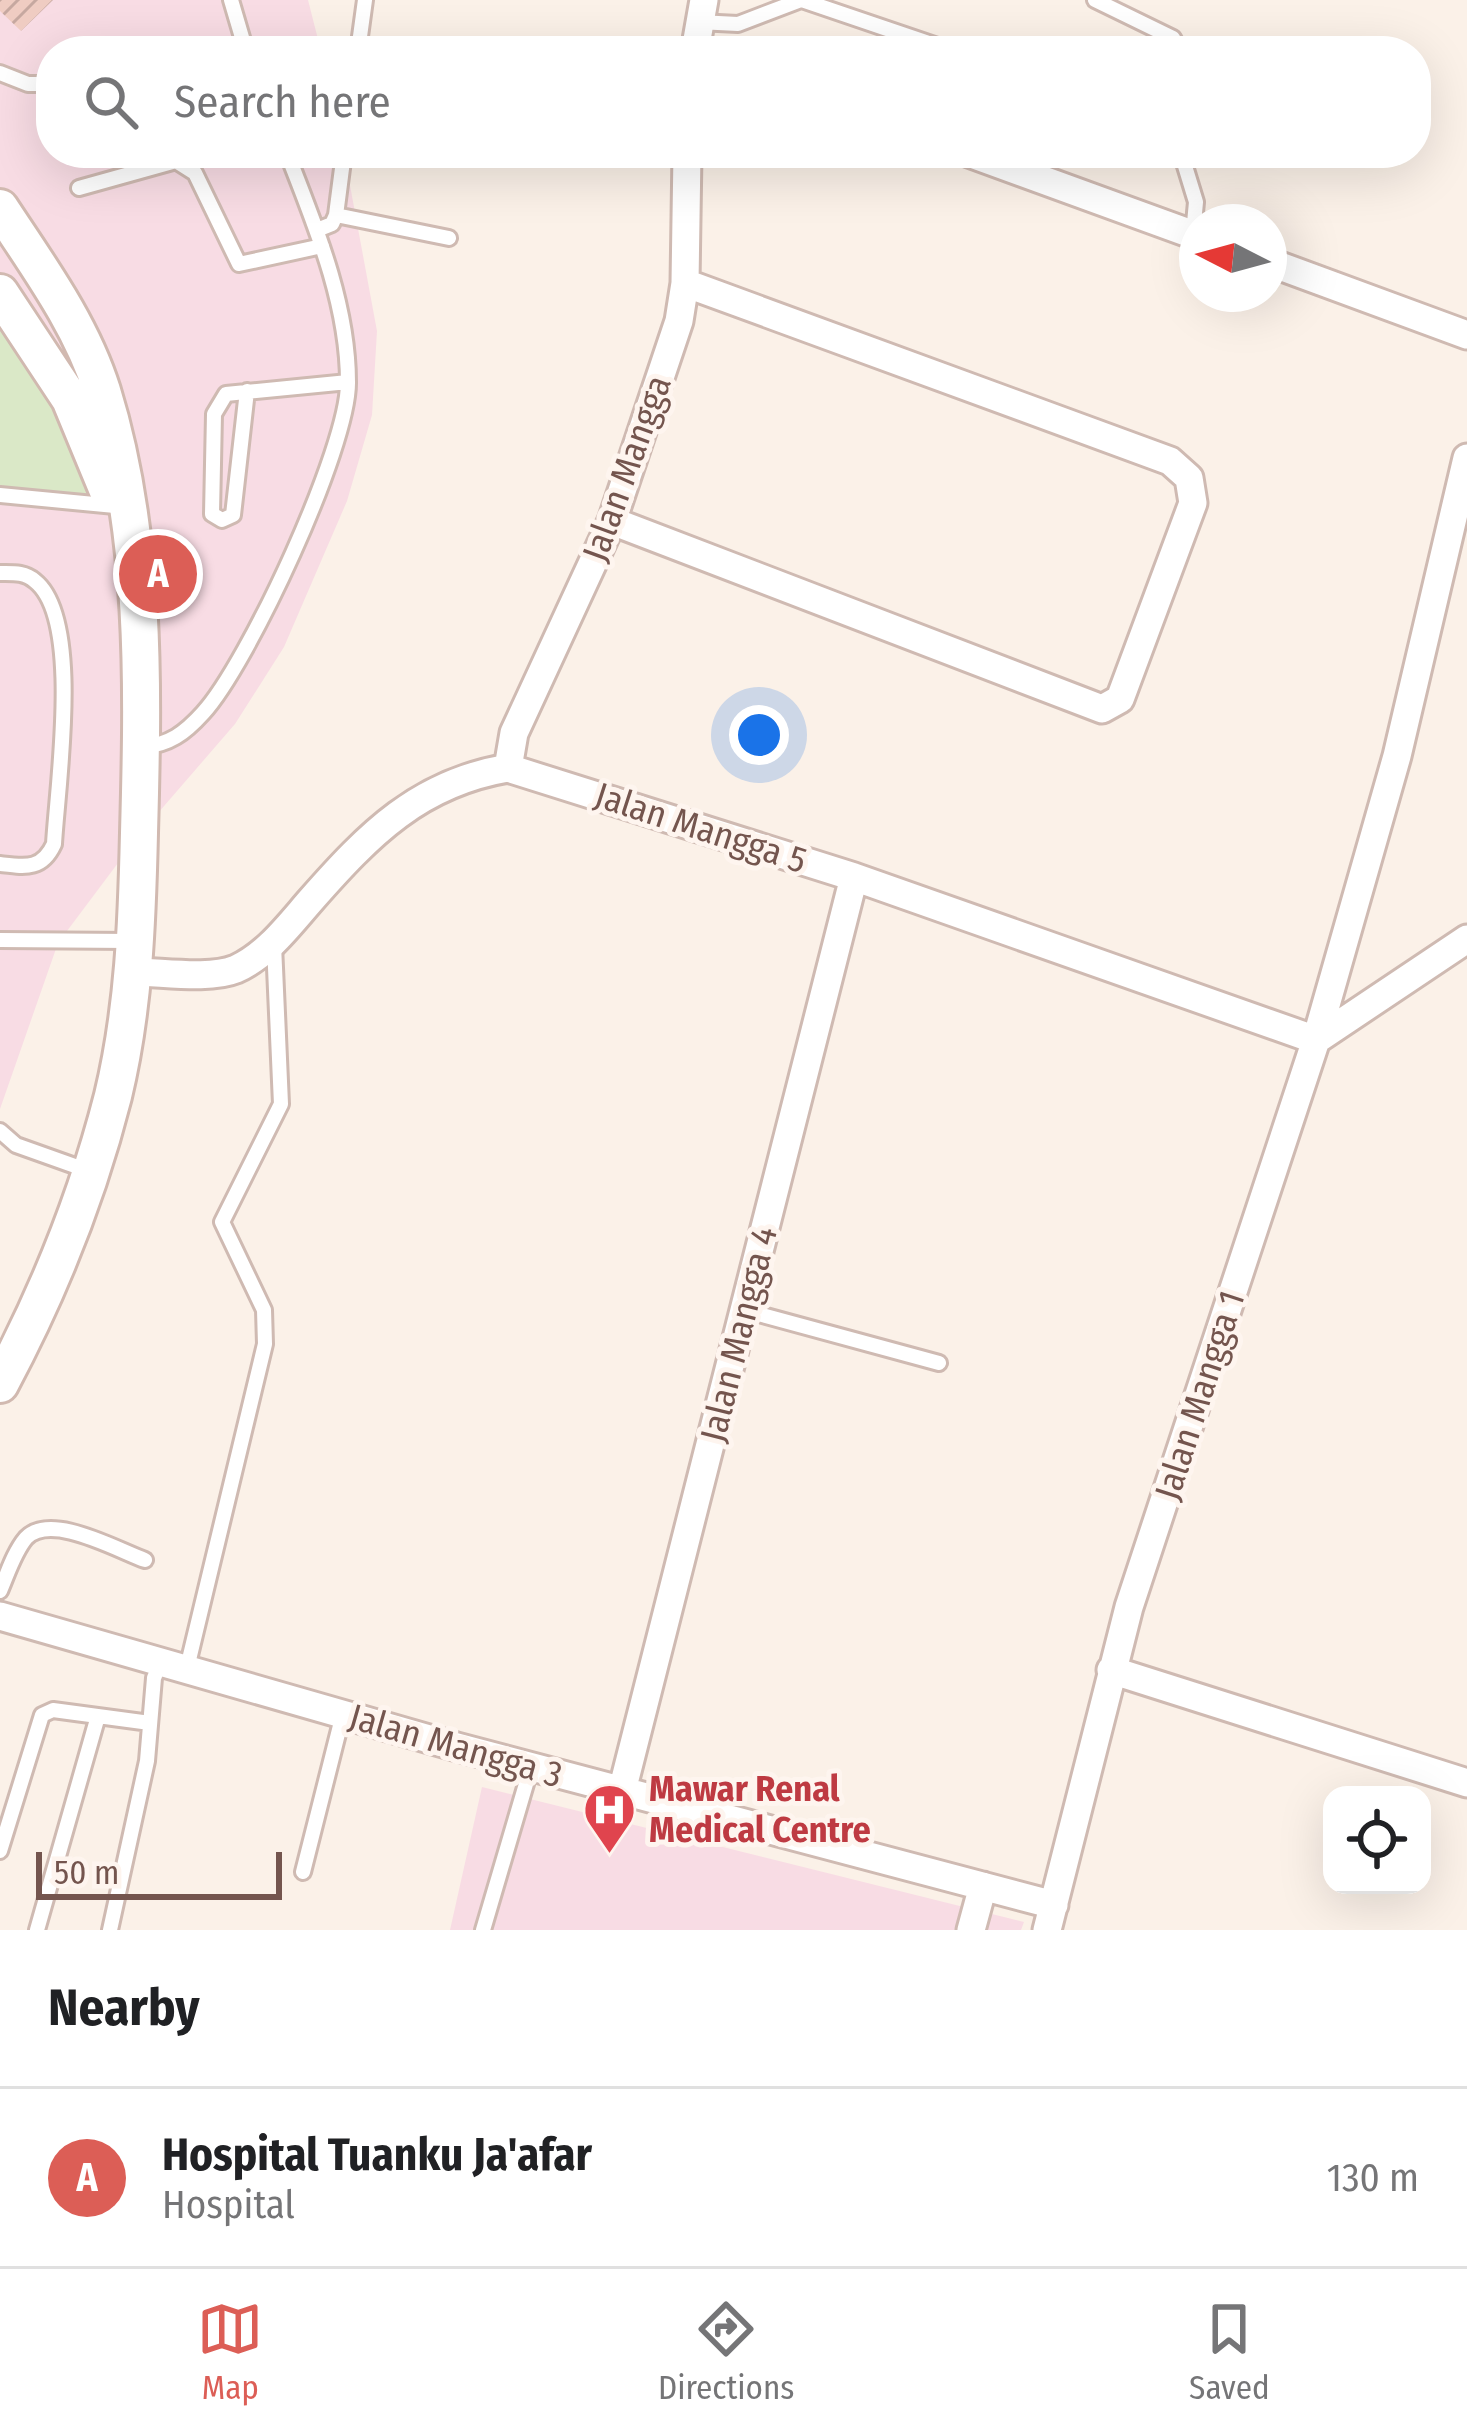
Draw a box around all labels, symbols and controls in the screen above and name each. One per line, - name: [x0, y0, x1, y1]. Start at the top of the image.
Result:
- search box: [36, 36, 1431, 168]
- icon: search: [78, 69, 144, 135]
- text: Search here: [174, 75, 391, 129]
- north arrow: [1179, 204, 1287, 312]
- street label: Jalan Mangga: [573, 369, 681, 567]
- pin: A: [119, 529, 197, 619]
- your location: [729, 705, 789, 765]
- street label: Jalan Mangga 5: [590, 773, 812, 883]
- street label: Jalan Mangga 4: [691, 1222, 787, 1446]
- street label: Jalan Mangga 1: [1145, 1285, 1254, 1505]
- street label: Jalan Mangga 3: [344, 1695, 567, 1797]
- place label: Mawar Renal Medical Centre: [649, 1767, 871, 1852]
- hospital icon: Mawar Renal Medical Centre: [582, 1781, 638, 1855]
- map controls: [1323, 1786, 1431, 1894]
- button: locate: [1323, 1786, 1431, 1894]
- scale bar: [36, 1846, 282, 1899]
- text: 50 m: [54, 1853, 119, 1893]
- text: Nearby: [48, 1977, 200, 2039]
- text: Hospital Tuanku Ja'afar: [162, 2128, 592, 2182]
- text: A: [76, 2155, 98, 2201]
- text: 130 m: [1327, 2155, 1419, 2201]
- text: Hospital: [162, 2182, 295, 2228]
- tab: Map: [197, 2296, 263, 2408]
- tab: Directions: [658, 2296, 794, 2408]
- tab: Saved: [1189, 2296, 1270, 2408]

